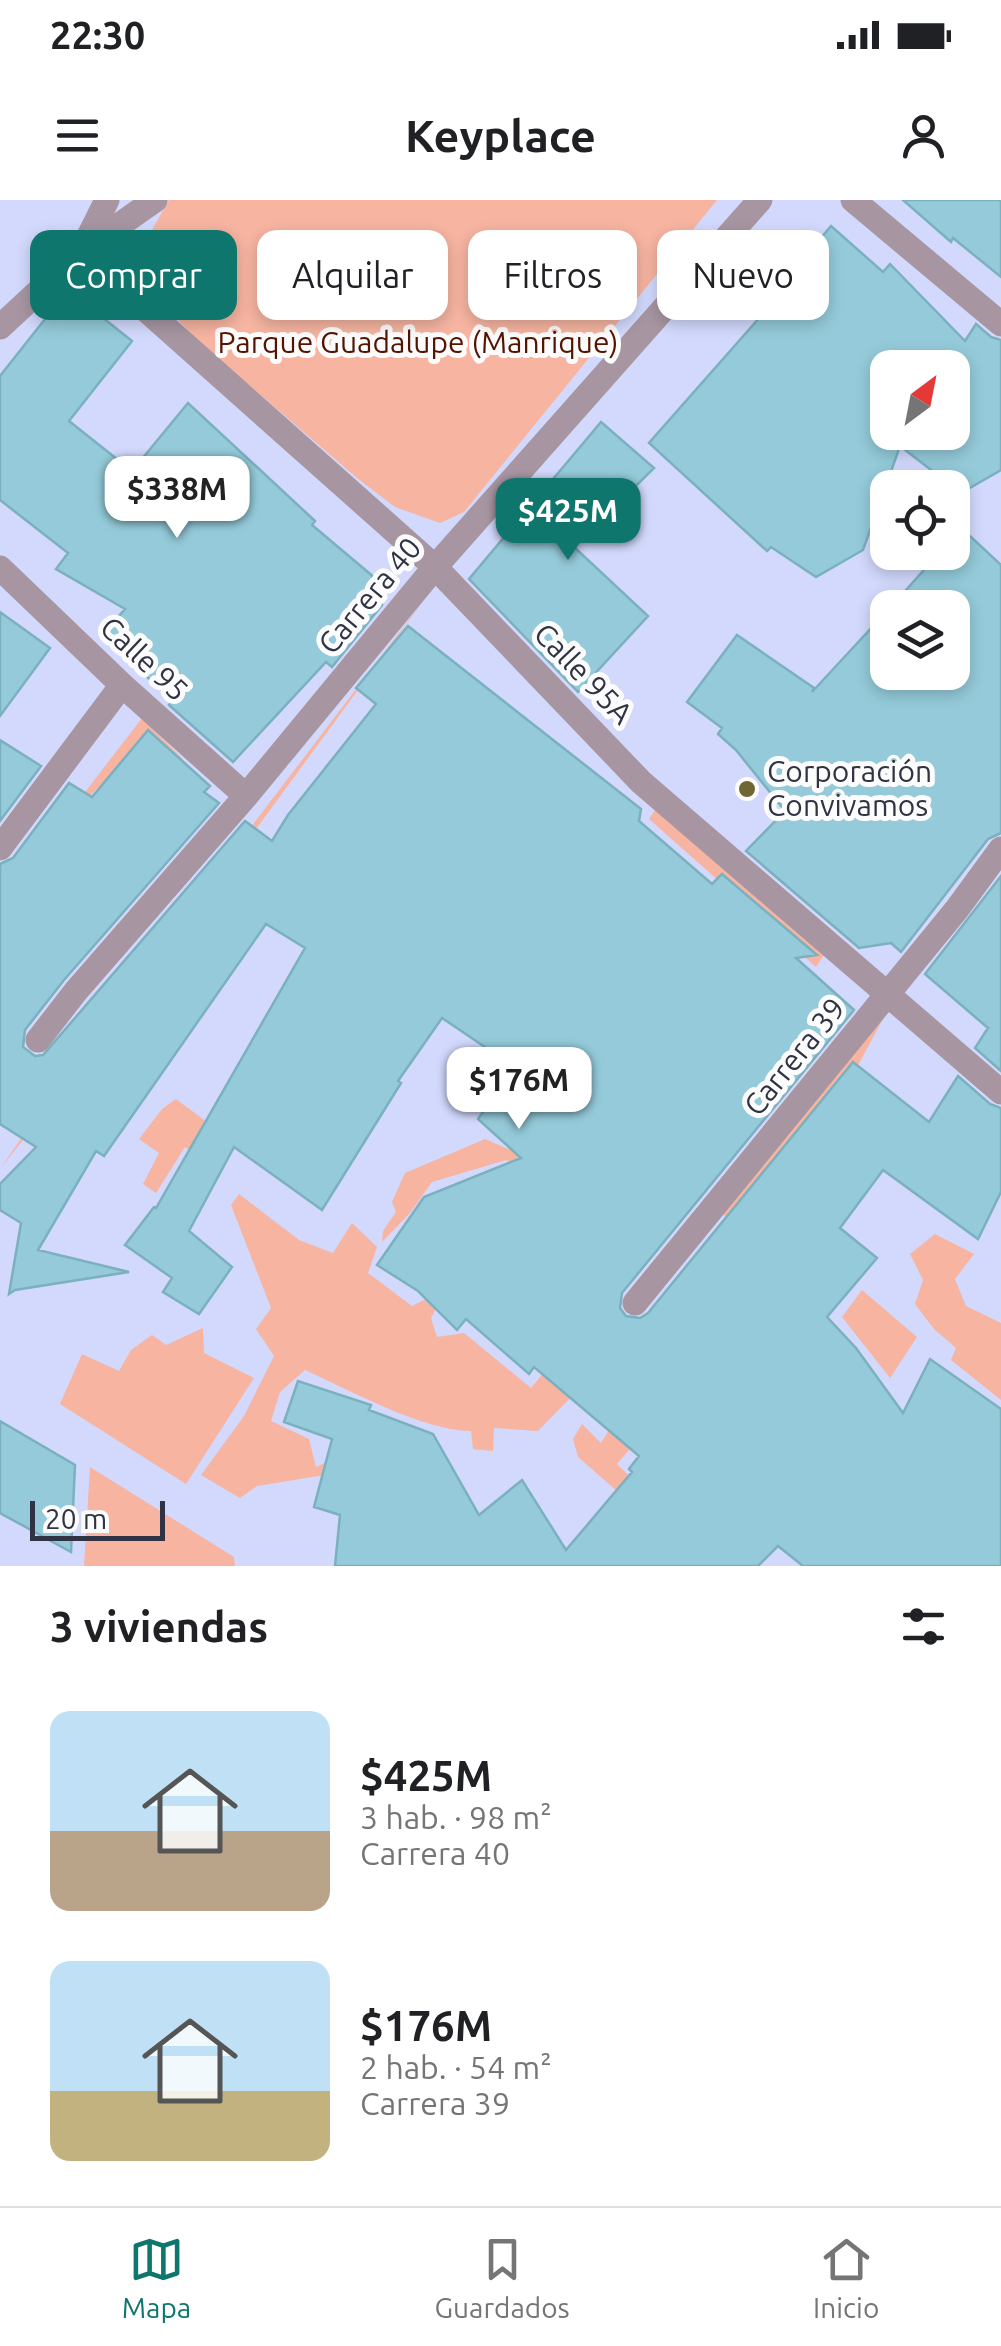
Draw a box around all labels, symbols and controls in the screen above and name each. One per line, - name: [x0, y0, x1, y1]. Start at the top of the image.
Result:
- text: 22:30: [50, 14, 145, 56]
- icon: menu: [50, 108, 105, 163]
- icon: person: [896, 108, 951, 163]
- text: Keyplace: [405, 110, 596, 161]
- chip: Comprar: [30, 230, 237, 320]
- chip: Alquilar: [257, 230, 448, 320]
- chip: Filtros: [468, 230, 637, 320]
- chip: Nuevo: [657, 230, 829, 320]
- park label: Parque Guadalupe (Manrique): [218, 325, 618, 359]
- north arrow: [870, 350, 970, 450]
- map controls: [870, 350, 970, 690]
- pin: $338M: [107, 456, 247, 541]
- text: $338M: [127, 470, 227, 506]
- button: locate: [870, 470, 970, 570]
- pin: $425M: [498, 478, 638, 563]
- text: $425M: [518, 492, 618, 528]
- street label: Carrera 40: [311, 531, 427, 660]
- button: layers: [870, 590, 970, 690]
- street label: Calle 95: [94, 609, 195, 707]
- street label: Calle 95A: [528, 616, 640, 731]
- place label: Corporación Convivamos: [767, 754, 932, 822]
- marker: Corporación Convivamos: [736, 778, 758, 800]
- street label: Carrera 39: [737, 991, 852, 1122]
- pin: $176M: [449, 1047, 589, 1132]
- text: $176M: [469, 1061, 569, 1097]
- scale bar: [30, 1496, 165, 1540]
- text: 20 m: [45, 1503, 107, 1534]
- icon: filters: [896, 1599, 951, 1654]
- text: 3 viviendas: [50, 1603, 268, 1650]
- icon: home: [130, 1751, 250, 1871]
- text: $425M: [360, 1752, 492, 1799]
- text: 3 hab. · 98 m²: [360, 1799, 552, 1835]
- text: Carrera 40: [360, 1835, 510, 1871]
- icon: home: [130, 2001, 250, 2121]
- text: $176M: [360, 2002, 492, 2049]
- text: 2 hab. · 54 m²: [360, 2049, 552, 2085]
- text: Carrera 39: [360, 2085, 510, 2121]
- tab: Mapa: [122, 2232, 191, 2323]
- tab: Guardados: [435, 2232, 570, 2323]
- tab: Inicio: [813, 2232, 879, 2323]

